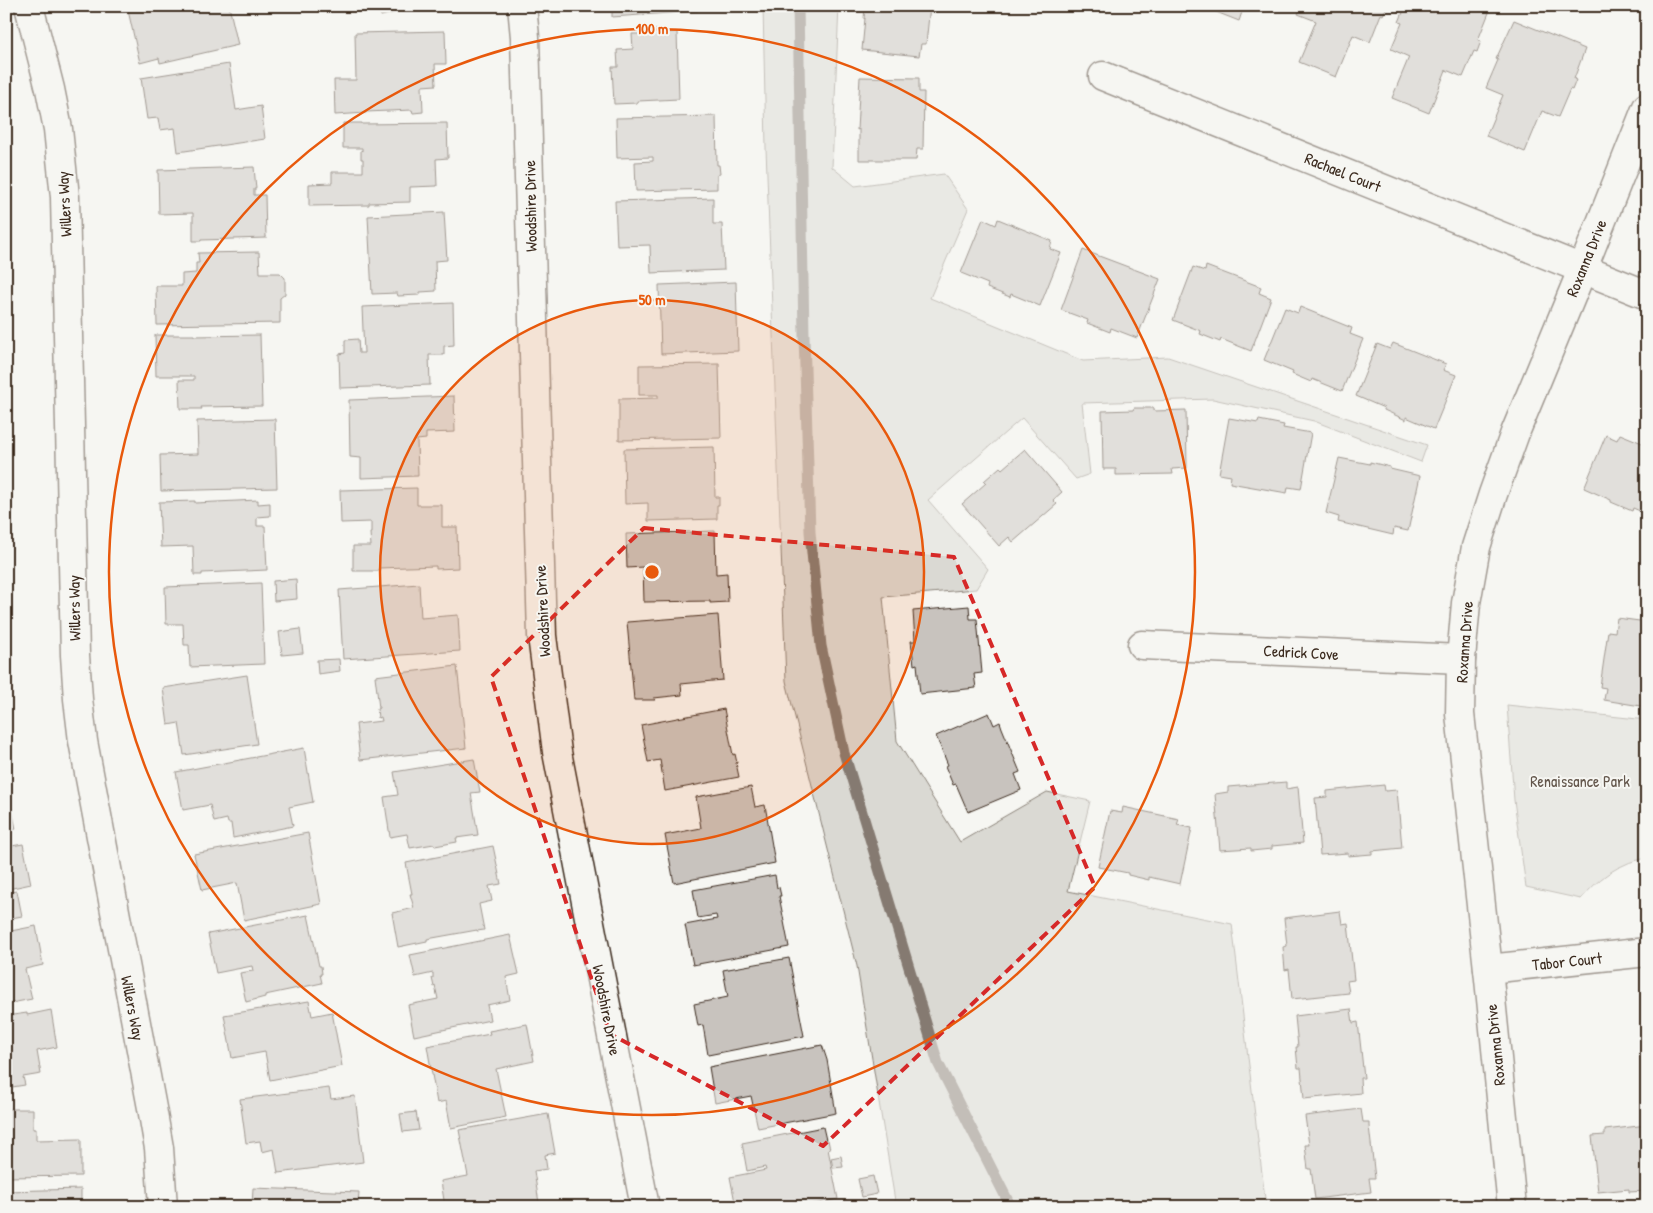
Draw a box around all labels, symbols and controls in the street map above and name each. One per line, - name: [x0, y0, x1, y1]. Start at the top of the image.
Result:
- text: 100 m: [636, 18, 668, 39]
- street label: Rachael Court: [1302, 147, 1385, 197]
- street label: Woodshire Drive: [518, 159, 542, 252]
- street label: Willers Way: [51, 170, 77, 237]
- street label: Roxanna Drive: [1561, 215, 1612, 300]
- text: 50 m: [639, 289, 665, 310]
- centre of rings: [643, 563, 661, 581]
- street label: Woodshire Drive: [529, 564, 555, 657]
- street label: Willers Way: [62, 575, 86, 641]
- street label: Roxanna Drive: [1450, 600, 1478, 684]
- street label: Cedrick Cove: [1263, 639, 1340, 665]
- park label: Renaissance Park: [1530, 770, 1630, 792]
- street label: Tabor Court: [1531, 946, 1603, 976]
- street label: Woodshire Drive: [587, 963, 627, 1058]
- street label: Willers Way: [116, 974, 150, 1043]
- street label: Roxanna Drive: [1480, 1003, 1510, 1087]

